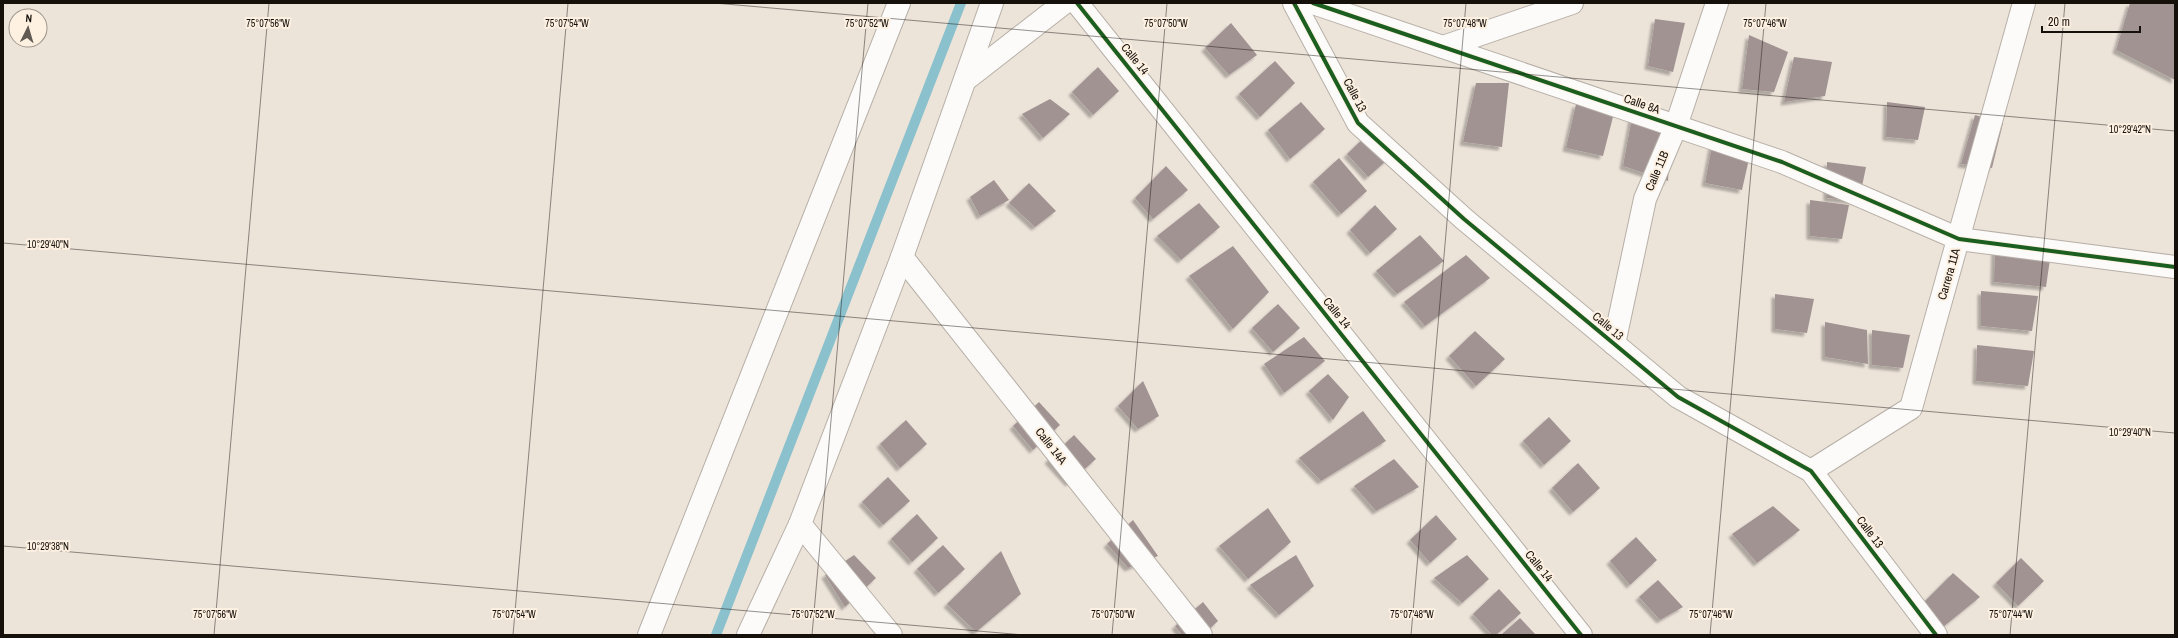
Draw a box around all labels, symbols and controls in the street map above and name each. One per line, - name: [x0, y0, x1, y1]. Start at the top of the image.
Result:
- north arrow: [8, 8, 48, 48]
- scale bar: [2042, 8, 2140, 34]
- text: N: [25, 11, 33, 25]
- text: 20 m: [2048, 14, 2070, 30]
- text: 75°07'56"W: [246, 17, 290, 30]
- text: 75°07'54"W: [545, 17, 589, 30]
- text: 75°07'52"W: [845, 17, 889, 30]
- text: 75°07'50"W: [1144, 17, 1188, 30]
- text: 75°07'48"W: [1443, 17, 1487, 30]
- text: 75°07'46"W: [1743, 17, 1787, 30]
- street label: Calle 14: [1117, 40, 1153, 78]
- street label: Calle 13: [1339, 75, 1371, 115]
- street label: Calle 8A: [1622, 90, 1663, 118]
- text: 10°29'42"N: [2109, 123, 2151, 136]
- street label: Calle 11B: [1641, 148, 1673, 193]
- text: 10°29'40"N: [27, 238, 69, 251]
- street label: Carrera 11A: [1934, 246, 1964, 302]
- street label: Calle 14: [1319, 294, 1355, 332]
- street label: Calle 13: [1589, 308, 1627, 344]
- street label: Calle 14A: [1032, 424, 1071, 468]
- text: 10°29'40"N: [2109, 426, 2151, 439]
- street label: Calle 13: [1853, 513, 1887, 551]
- text: 10°29'38"N: [27, 540, 69, 553]
- street label: Calle 14: [1521, 547, 1557, 585]
- text: 75°07'56"W: [193, 608, 237, 621]
- text: 75°07'54"W: [492, 608, 536, 621]
- text: 75°07'52"W: [791, 608, 835, 621]
- text: 75°07'50"W: [1091, 608, 1135, 621]
- text: 75°07'48"W: [1390, 608, 1434, 621]
- text: 75°07'46"W: [1689, 608, 1733, 621]
- text: 75°07'44"W: [1989, 608, 2033, 621]

